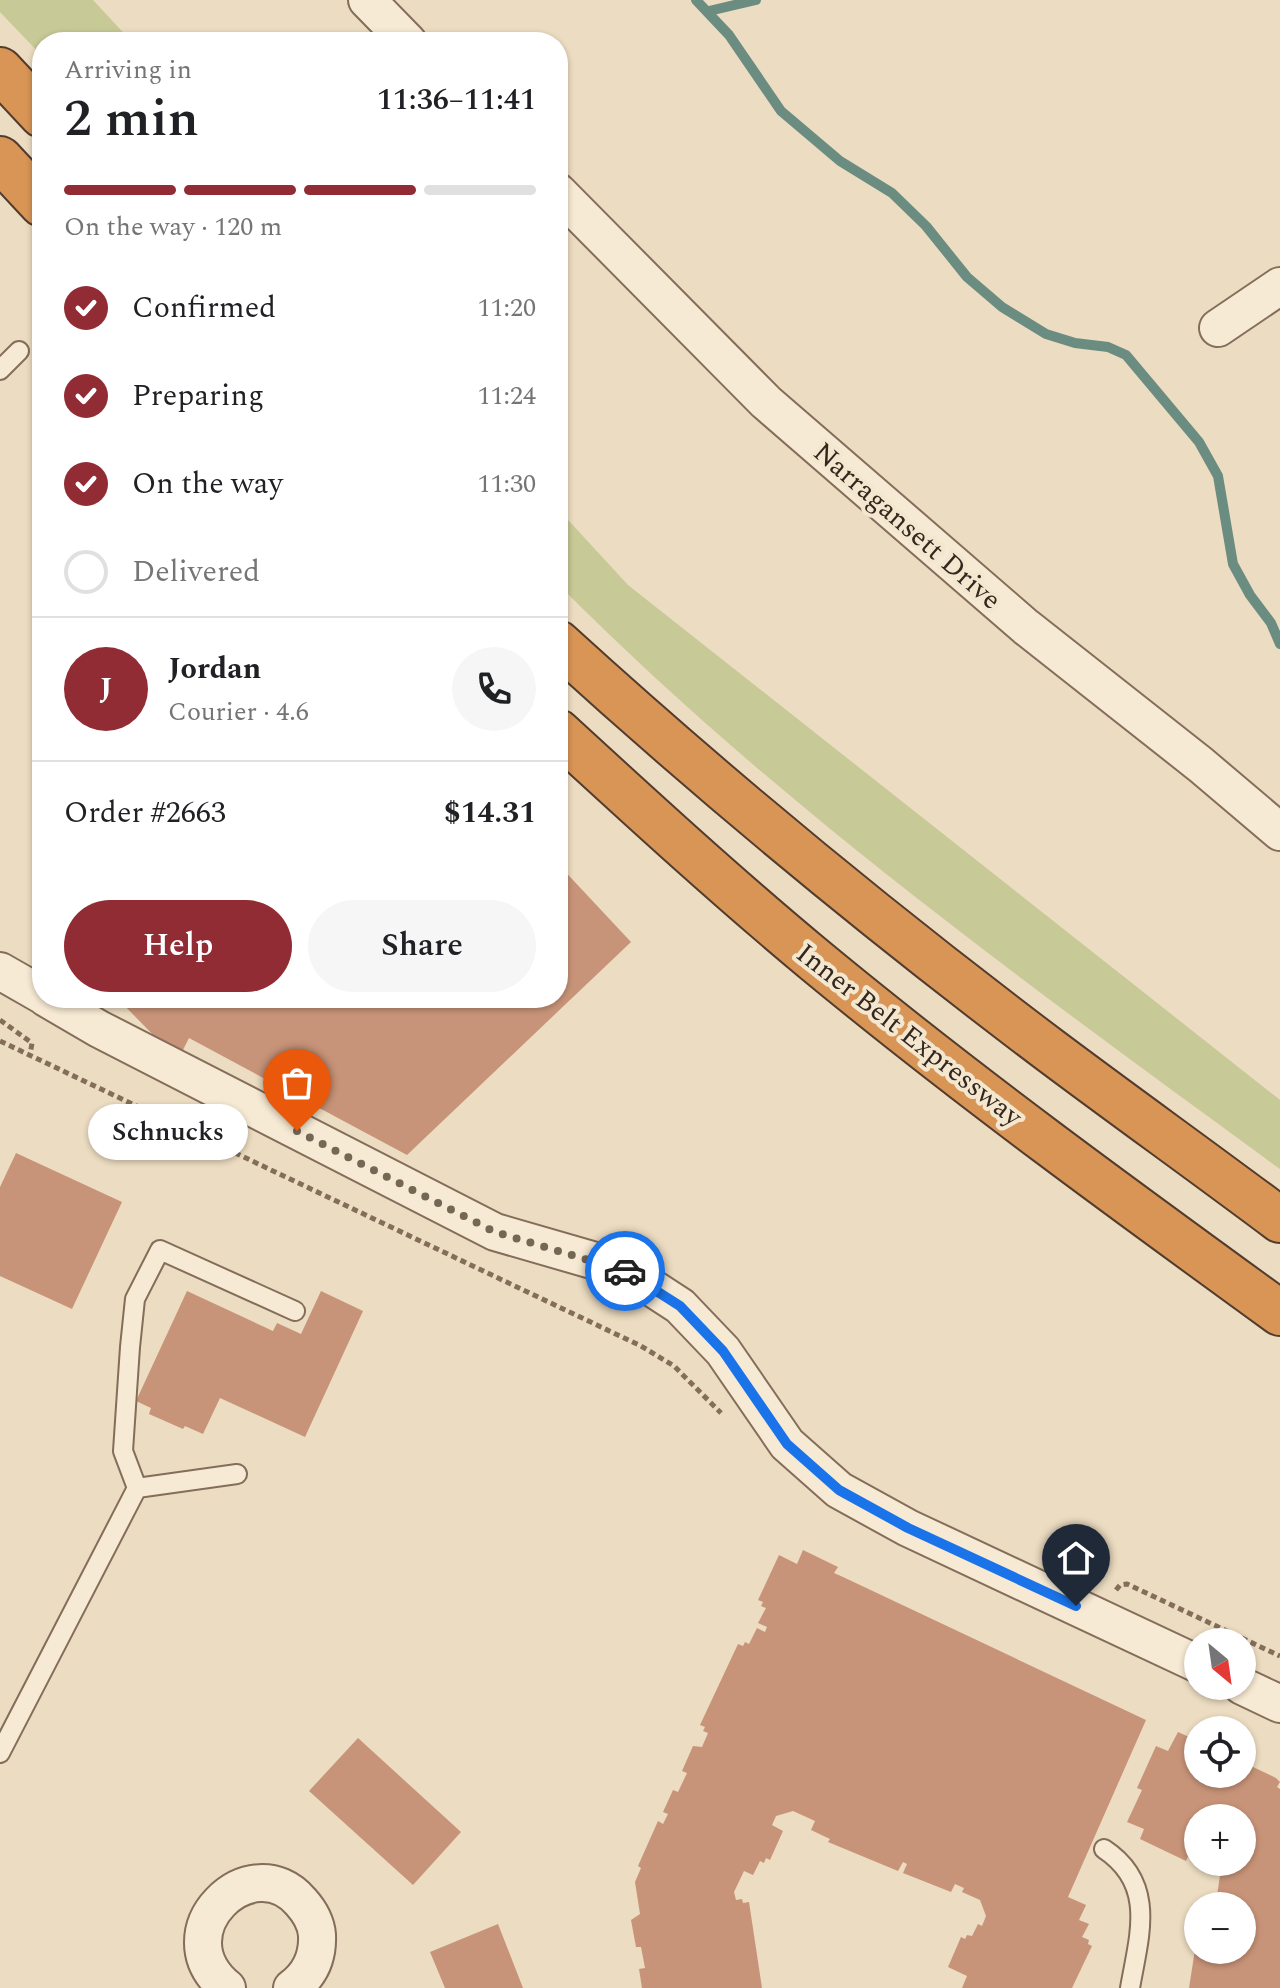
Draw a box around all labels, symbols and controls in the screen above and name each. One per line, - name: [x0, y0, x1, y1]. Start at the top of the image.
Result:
- text: Arriving in: [64, 50, 192, 90]
- text: 11:36–11:41: [377, 77, 536, 123]
- text: 2 min: [64, 80, 199, 159]
- text: On the way · 120 m: [64, 207, 282, 247]
- text: Confirmed: [132, 285, 276, 331]
- icon: check: [64, 286, 108, 330]
- text: 11:20: [477, 288, 536, 328]
- text: Preparing: [132, 373, 264, 419]
- icon: check: [64, 374, 108, 418]
- text: 11:24: [477, 376, 536, 416]
- street label: Narragansett Drive: [803, 432, 1011, 620]
- text: On the way: [132, 461, 283, 507]
- icon: check: [64, 462, 108, 506]
- text: 11:30: [477, 464, 536, 504]
- text: Delivered: [132, 549, 260, 595]
- text: Jordan: [168, 646, 261, 692]
- button: phone: [452, 647, 536, 731]
- text: J: [100, 666, 112, 712]
- text: Courier · 4.6: [168, 692, 309, 732]
- text: Order #2663: [64, 790, 226, 836]
- text: $14.31: [444, 790, 536, 836]
- button: Help: [64, 900, 292, 992]
- button: Share: [308, 900, 536, 992]
- street label: Inner Belt Expressway: [787, 933, 1033, 1138]
- pin: [263, 1049, 331, 1131]
- icon: bag: [275, 1061, 319, 1105]
- callout: Schnucks: [89, 1103, 249, 1159]
- text: Schnucks: [112, 1112, 224, 1152]
- courier: [585, 1231, 665, 1311]
- icon: car: [603, 1249, 647, 1293]
- pin: [1042, 1524, 1110, 1606]
- icon: home: [1054, 1536, 1098, 1580]
- north arrow: [1184, 1628, 1256, 1700]
- map controls: [1184, 1628, 1256, 1964]
- button: locate: [1184, 1716, 1256, 1788]
- button: +: [1184, 1804, 1256, 1876]
- button: −: [1184, 1892, 1256, 1964]

